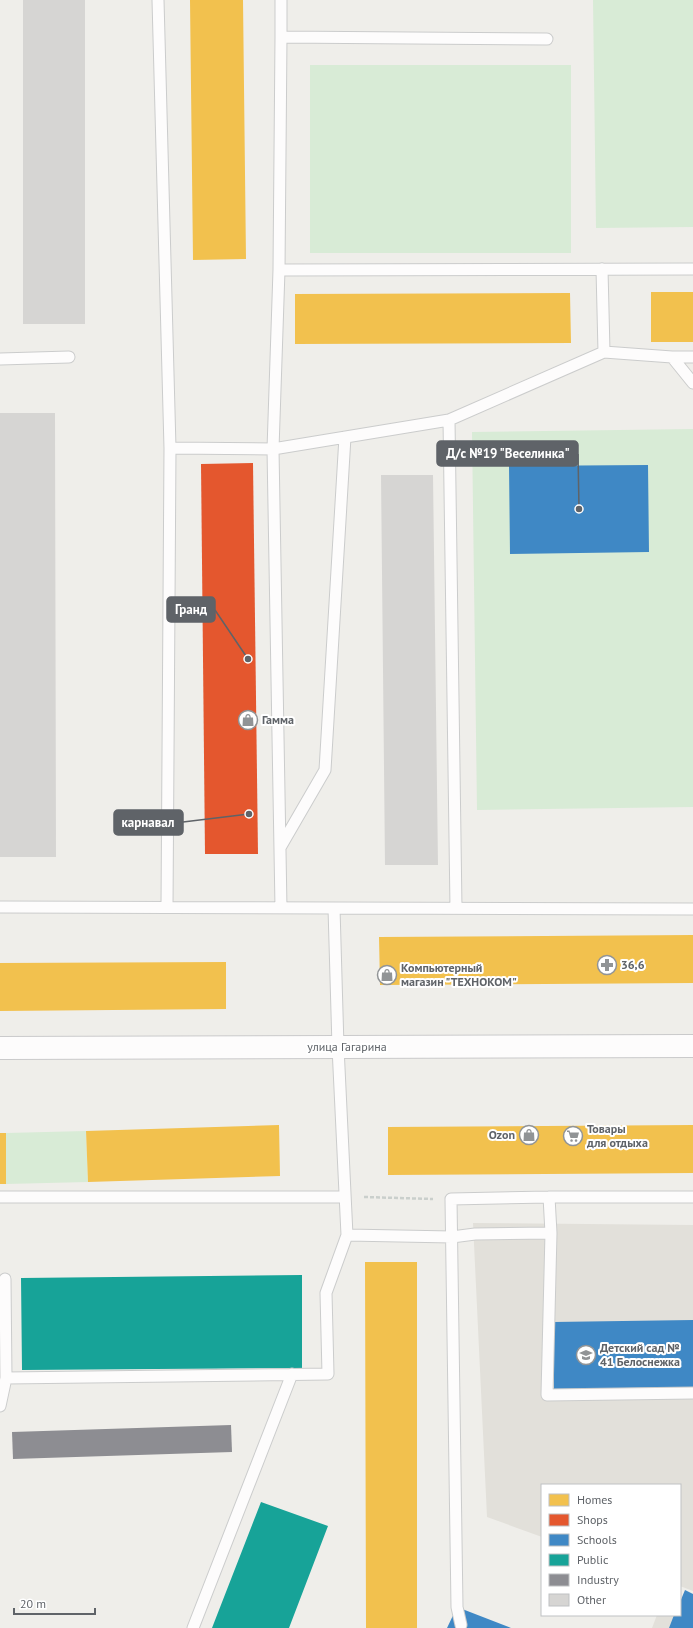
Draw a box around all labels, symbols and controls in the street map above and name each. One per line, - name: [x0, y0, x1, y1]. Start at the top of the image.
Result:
- callout: Д/с №19 "Веселинка": [437, 441, 578, 466]
- text: Д/с №19 "Веселинка": [446, 445, 570, 462]
- callout: Гранд: [167, 597, 215, 622]
- text: Гранд: [175, 601, 208, 618]
- shop icon: Гамма: [237, 709, 259, 731]
- place label: Гамма: [262, 712, 294, 727]
- callout: карнавал: [114, 810, 183, 835]
- text: карнавал: [122, 814, 174, 831]
- pharmacy icon: 36,6: [596, 954, 618, 976]
- place label: 36,6: [621, 957, 645, 972]
- place label: Компьютерный магазин "ТЕХНОКОМ": [401, 960, 517, 989]
- shop icon: Компьютерный магазин "ТЕХНОКОМ": [376, 964, 398, 986]
- street label: улица Гагарина: [307, 1039, 387, 1054]
- place label: Товары для отдыха: [586, 1121, 648, 1150]
- shop icon: Ozon: [518, 1124, 540, 1146]
- supermarket icon: Товары для отдыха: [562, 1125, 584, 1147]
- place label: Ozon: [489, 1127, 515, 1142]
- place label: Детский сад № 41 Белоснежка: [600, 1340, 680, 1369]
- school or university icon: Детский сад № 41 Белоснежка: [575, 1344, 597, 1366]
- legend: [541, 1484, 681, 1616]
- text: Homes: [577, 1492, 612, 1507]
- text: Shops: [577, 1512, 608, 1527]
- text: Schools: [577, 1532, 617, 1547]
- text: Public: [577, 1552, 609, 1567]
- text: Industry: [577, 1572, 619, 1587]
- scale bar: [14, 1590, 95, 1616]
- text: Other: [577, 1592, 606, 1607]
- text: 20 m: [20, 1596, 46, 1611]

